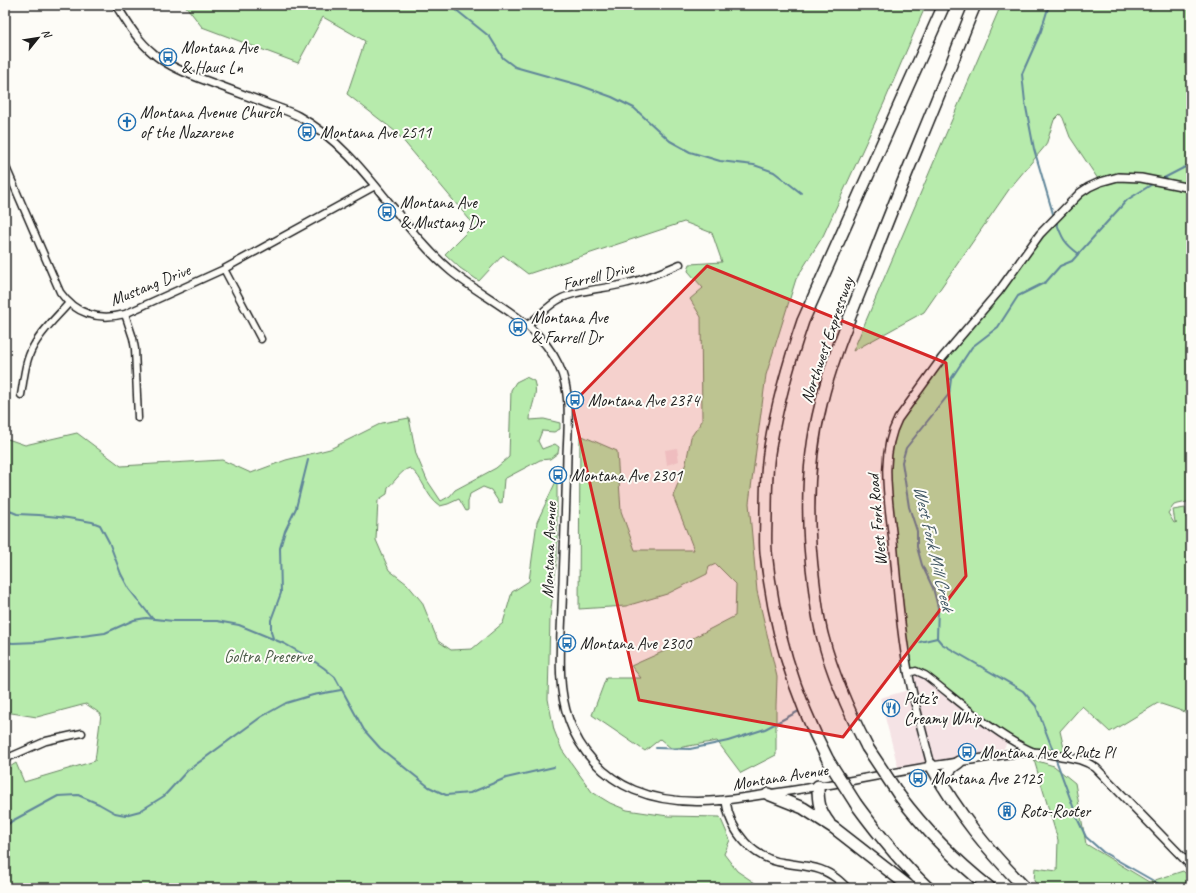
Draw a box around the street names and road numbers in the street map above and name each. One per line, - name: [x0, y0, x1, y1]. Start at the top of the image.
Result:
- street label: Farrell Drive: [560, 257, 637, 295]
- street label: Mustang Drive: [107, 259, 195, 311]
- street label: Northwest Expressway: [796, 273, 859, 406]
- street label: West Fork Road: [862, 470, 891, 567]
- street label: Montana Avenue: [537, 500, 561, 598]
- street label: Montana Avenue: [731, 759, 831, 795]

